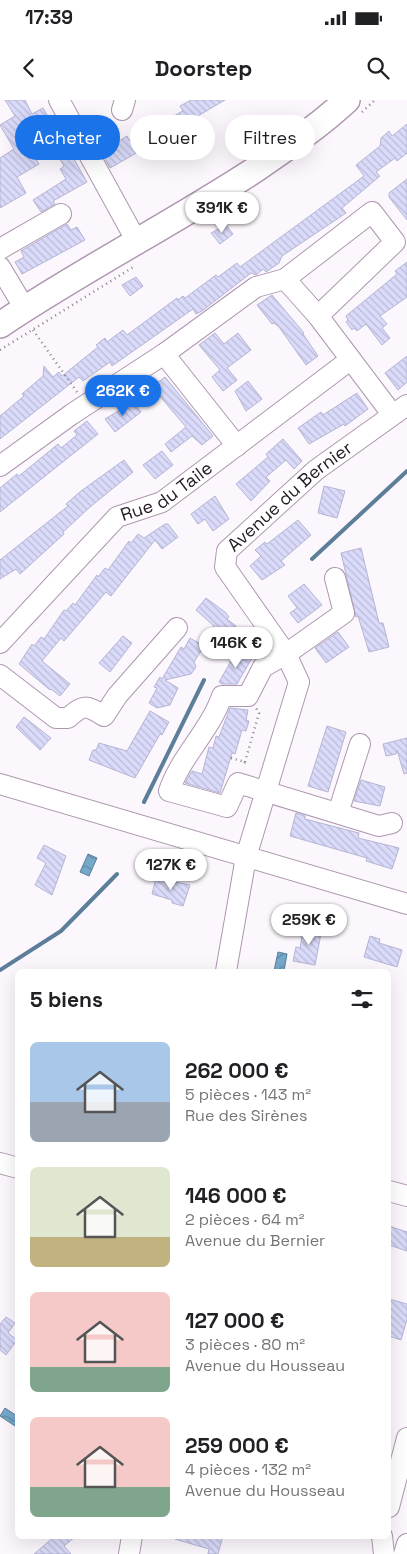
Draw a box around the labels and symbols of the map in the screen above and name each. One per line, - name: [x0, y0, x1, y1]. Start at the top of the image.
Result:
- pin: 391K €: [181, 192, 263, 234]
- pin: 262K €: [82, 374, 164, 417]
- street label: Avenue du Bernier: [222, 436, 357, 556]
- street label: Rue du Taile: [117, 456, 217, 526]
- pin: 146K €: [195, 626, 277, 669]
- pin: 127K €: [130, 848, 212, 891]
- pin: 259K €: [268, 904, 350, 946]

